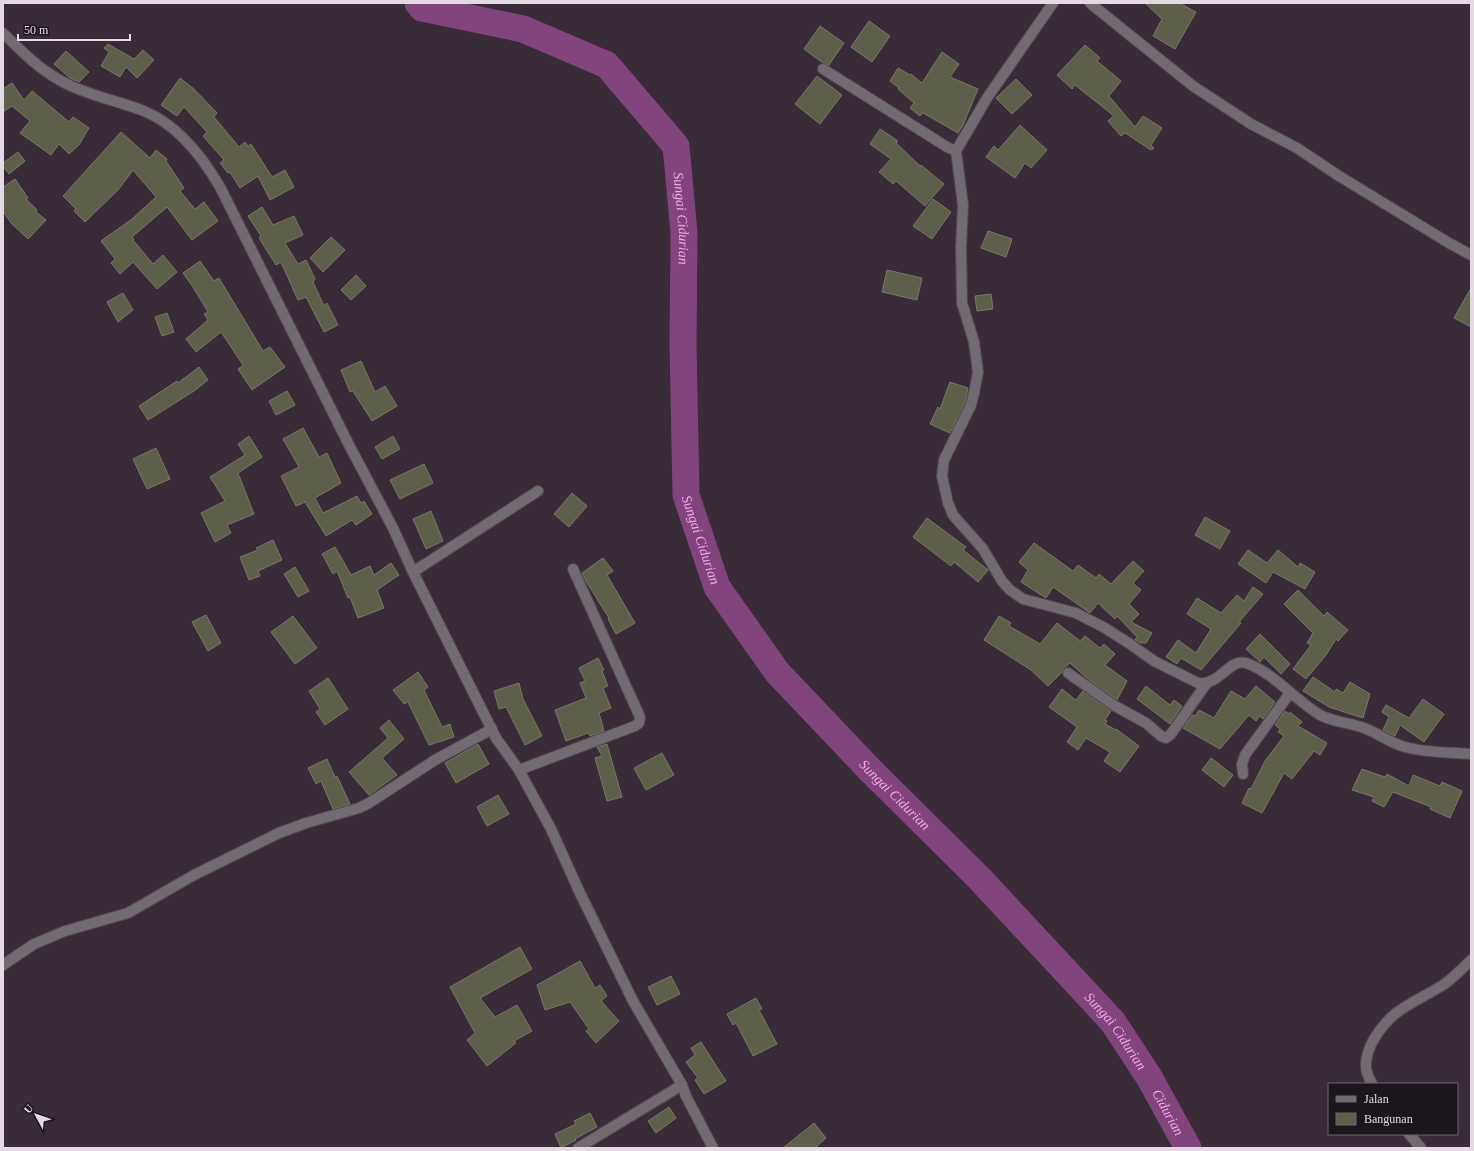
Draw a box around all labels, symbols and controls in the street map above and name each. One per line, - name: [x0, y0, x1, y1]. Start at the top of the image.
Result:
- scale bar: [18, 16, 130, 42]
- text: 50 m: [24, 23, 49, 37]
- water label: Sungai Cidurian: [670, 171, 691, 265]
- water label: Sungai Cidurian: [679, 493, 723, 586]
- water label: Sungai Cidurian: [856, 757, 933, 833]
- water label: Sungai Cidurian: [1082, 990, 1149, 1073]
- legend: [1328, 1083, 1458, 1135]
- water label: Cidurian: [1149, 1087, 1187, 1138]
- text: Jalan: [1364, 1092, 1389, 1106]
- north arrow: [16, 1095, 56, 1135]
- text: U: [21, 1102, 36, 1115]
- text: Bangunan: [1364, 1112, 1413, 1126]

